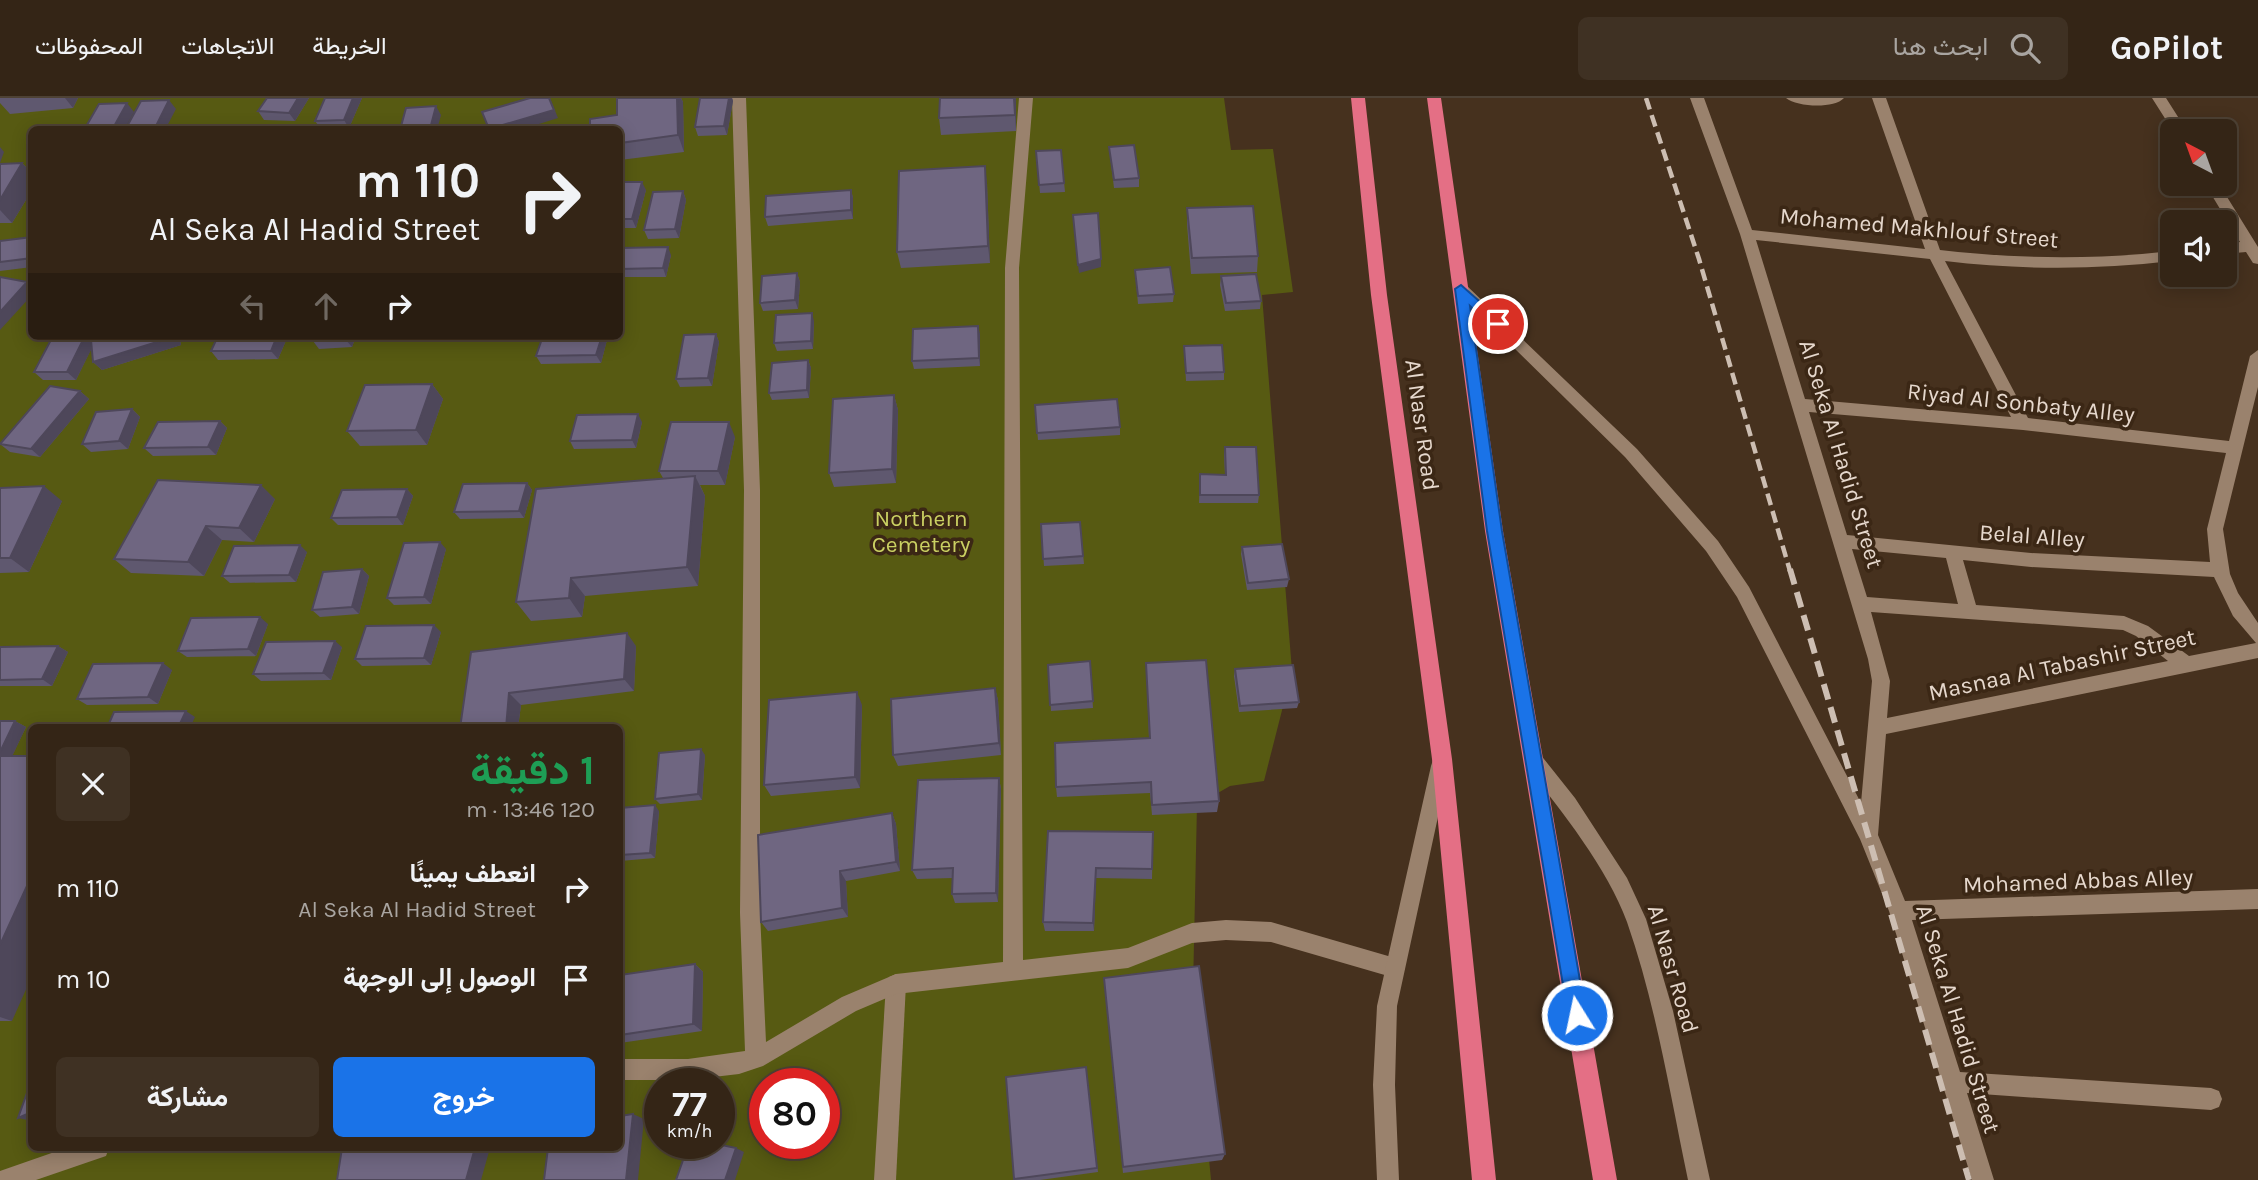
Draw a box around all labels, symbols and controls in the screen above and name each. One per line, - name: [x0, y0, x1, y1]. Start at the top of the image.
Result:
- search box: [1578, 17, 2068, 80]
- icon: search: [2006, 29, 2044, 67]
- text: GoPilot: [2110, 29, 2223, 67]
- text: ابحث هنا: [1893, 31, 1988, 62]
- text: المحفوظات: [35, 32, 143, 60]
- text: الاتجاهات: [181, 32, 274, 60]
- text: الخريطة: [312, 32, 387, 60]
- north arrow: [2160, 119, 2236, 196]
- map controls: [2160, 119, 2237, 287]
- text: 110 m: [355, 152, 480, 209]
- icon: right: [504, 154, 595, 245]
- street label: Mohamed Makhlouf Street: [1779, 202, 2060, 254]
- button: sound: [2160, 210, 2237, 287]
- text: Al Seka Al Hadid Street: [149, 211, 480, 248]
- icon: left: [234, 287, 272, 325]
- icon: ahead: [307, 287, 345, 325]
- icon: right: [380, 287, 418, 325]
- pin: [1468, 294, 1528, 354]
- icon: arrive: [1479, 305, 1517, 343]
- street label: Al Seka Al Hadid Street: [1793, 336, 1889, 572]
- street label: Al Nasr Road: [1399, 358, 1445, 492]
- street label: Riyad Al Sonbaty Alley: [1906, 378, 2136, 428]
- park label: Northern Cemetery: [872, 505, 971, 558]
- street label: Belal Alley: [1978, 519, 2086, 553]
- street label: Masnaa Al Tabashir Street: [1926, 623, 2198, 707]
- text: 1 دقيقة: [470, 745, 595, 795]
- button: close: [56, 747, 130, 821]
- text: 120 m · 13:46: [466, 796, 595, 823]
- text: انعطف يمينًا: [410, 858, 536, 889]
- street label: Mohamed Abbas Alley: [1962, 863, 2194, 899]
- icon: right: [557, 870, 595, 908]
- text: 110 m: [56, 873, 119, 904]
- text: Al Seka Al Hadid Street: [298, 896, 536, 923]
- street label: Al Seka Al Hadid Street: [1910, 901, 2006, 1137]
- street label: Al Nasr Road: [1642, 902, 1704, 1036]
- icon: arrive: [557, 961, 595, 999]
- text: الوصول إلى الوجهة: [343, 962, 536, 993]
- text: 10 m: [56, 964, 111, 995]
- position arrow: [1540, 978, 1614, 1052]
- button: مشاركة: [56, 1057, 319, 1137]
- button: خروج: [333, 1057, 595, 1137]
- speed limit sign: 80: [749, 1068, 840, 1159]
- text: 77: [672, 1084, 707, 1125]
- text: km/h: [667, 1120, 712, 1142]

